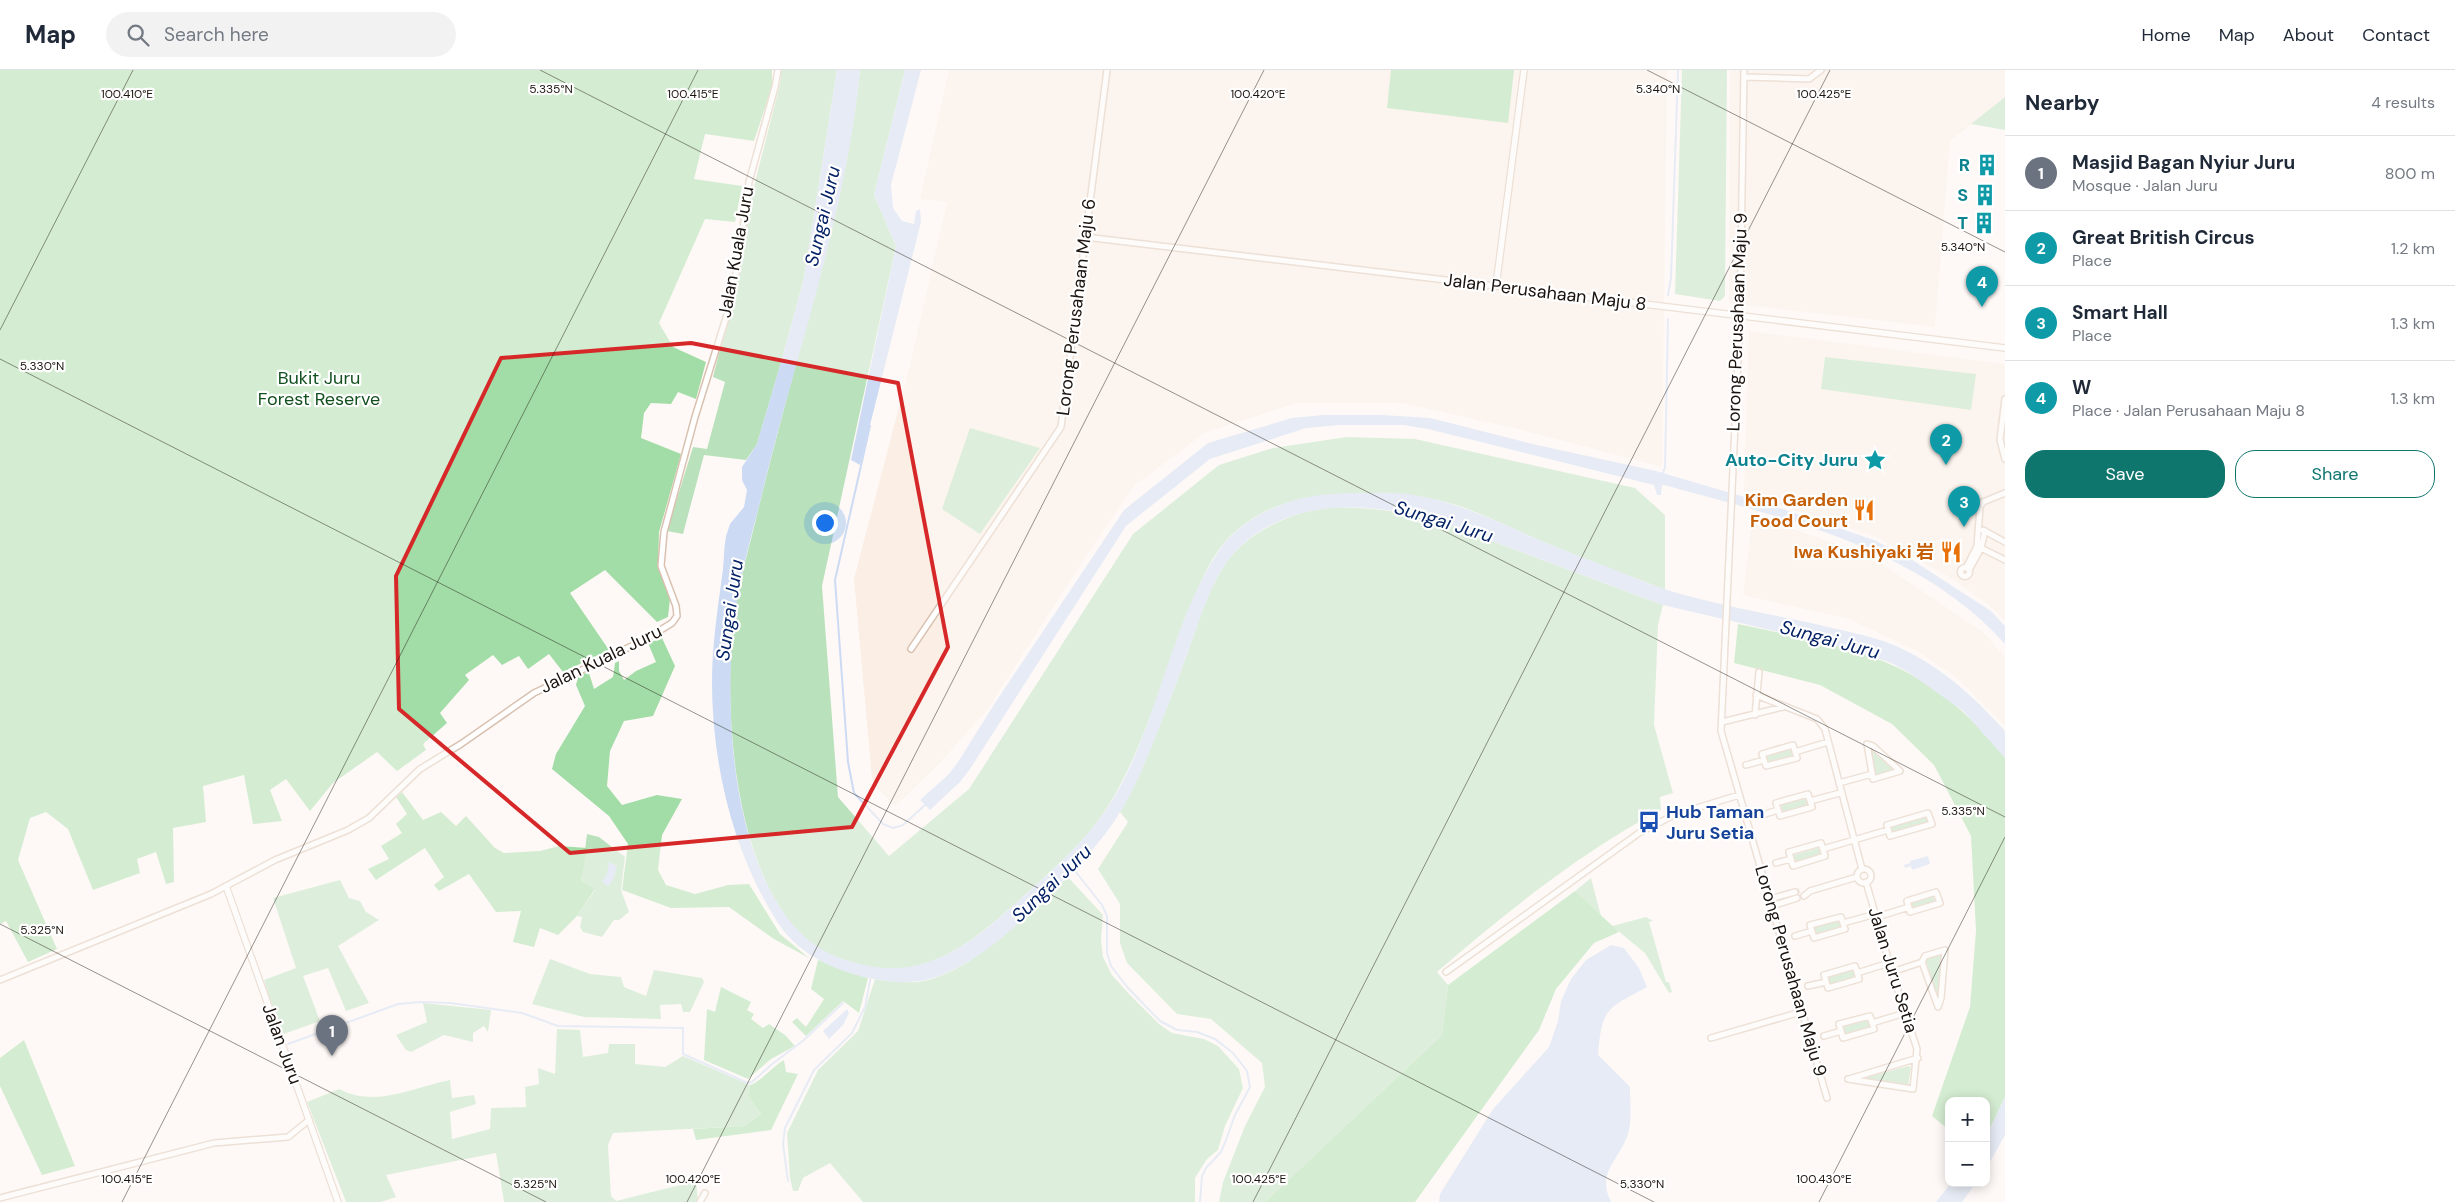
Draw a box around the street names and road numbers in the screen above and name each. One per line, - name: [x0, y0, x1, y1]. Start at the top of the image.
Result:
- street label: Jalan Kuala Juru: [713, 184, 759, 320]
- street label: Lorong Perusahaan Maju 6: [1051, 197, 1101, 417]
- street label: Lorong Perusahaan Maju 9: [1721, 212, 1753, 432]
- street label: Jalan Perusahaan Maju 8: [1442, 268, 1648, 316]
- street label: Jalan Kuala Juru: [536, 619, 666, 699]
- street label: Lorong Perusahaan Maju 9: [1749, 863, 1833, 1079]
- street label: Jalan Juru Setia: [1862, 904, 1924, 1036]
- street label: Jalan Juru: [256, 1000, 308, 1088]

